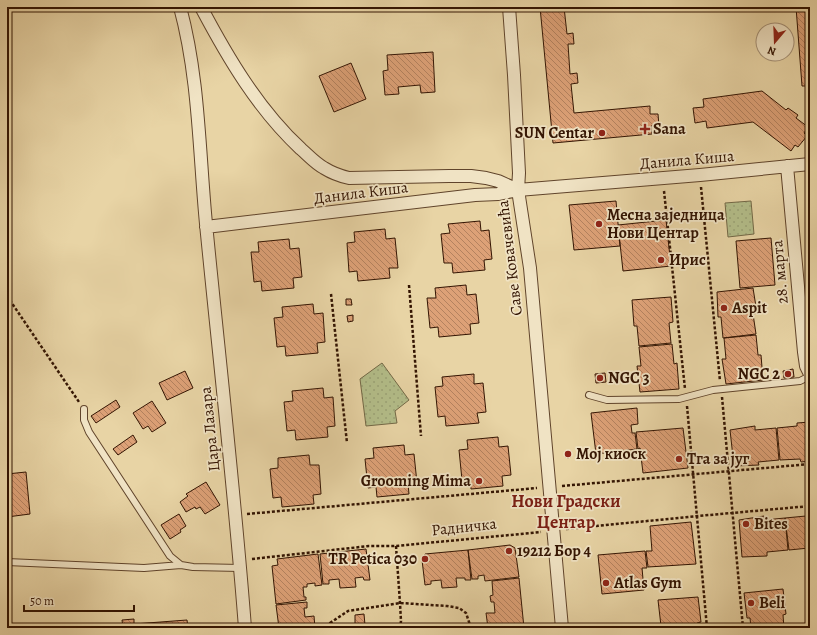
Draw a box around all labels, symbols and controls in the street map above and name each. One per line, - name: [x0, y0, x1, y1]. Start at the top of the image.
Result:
- north arrow: [755, 22, 795, 62]
- text: N: [766, 43, 778, 59]
- place label: Sana: [653, 118, 686, 140]
- place label: SUN Centar: [515, 122, 594, 144]
- marker: Sana: [640, 124, 650, 134]
- marker: SUN Centar: [597, 128, 607, 138]
- street label: Данила Киша: [639, 145, 736, 175]
- street label: Данила Киша: [313, 176, 410, 210]
- street label: Саве Ковачевића: [492, 198, 528, 317]
- place label: Месна заједница Нови Центар: [607, 204, 725, 244]
- marker: Месна заједница Нови Центар: [594, 219, 604, 229]
- street label: 28. марта: [766, 239, 794, 305]
- place label: Ирис: [669, 249, 706, 271]
- marker: Ирис: [656, 255, 666, 265]
- place label: Aspit: [731, 297, 768, 319]
- marker: Aspit: [719, 303, 729, 313]
- place label: NGC 2: [738, 363, 780, 385]
- place label: NGC 3: [608, 367, 650, 389]
- marker: NGC 2: [783, 369, 793, 379]
- marker: NGC 3: [595, 373, 605, 383]
- street label: Цара Лазара: [195, 385, 225, 473]
- place label: Мој киоск: [576, 443, 647, 465]
- place label: Тга за југ: [687, 448, 750, 470]
- marker: Мој киоск: [563, 449, 573, 459]
- marker: Тга за југ: [674, 454, 684, 464]
- place label: Grooming Mima: [361, 470, 471, 492]
- marker: Grooming Mima: [474, 476, 484, 486]
- district label: Нови Градски Центар: [511, 489, 621, 534]
- street label: Радничка: [430, 513, 498, 541]
- place label: Bites: [754, 513, 788, 535]
- marker: Bites: [741, 519, 751, 529]
- place label: 19212 Бор 4: [517, 540, 592, 562]
- marker: 19212 Бор 4: [504, 546, 514, 556]
- place label: TR Petica 030: [329, 548, 417, 570]
- marker: TR Petica 030: [420, 554, 430, 564]
- place label: Atlas Gym: [613, 572, 682, 594]
- marker: Atlas Gym: [601, 578, 611, 588]
- scale bar: [24, 587, 134, 613]
- place label: Beli: [759, 592, 785, 614]
- text: 50 m: [30, 593, 54, 609]
- marker: Beli: [746, 598, 756, 608]

